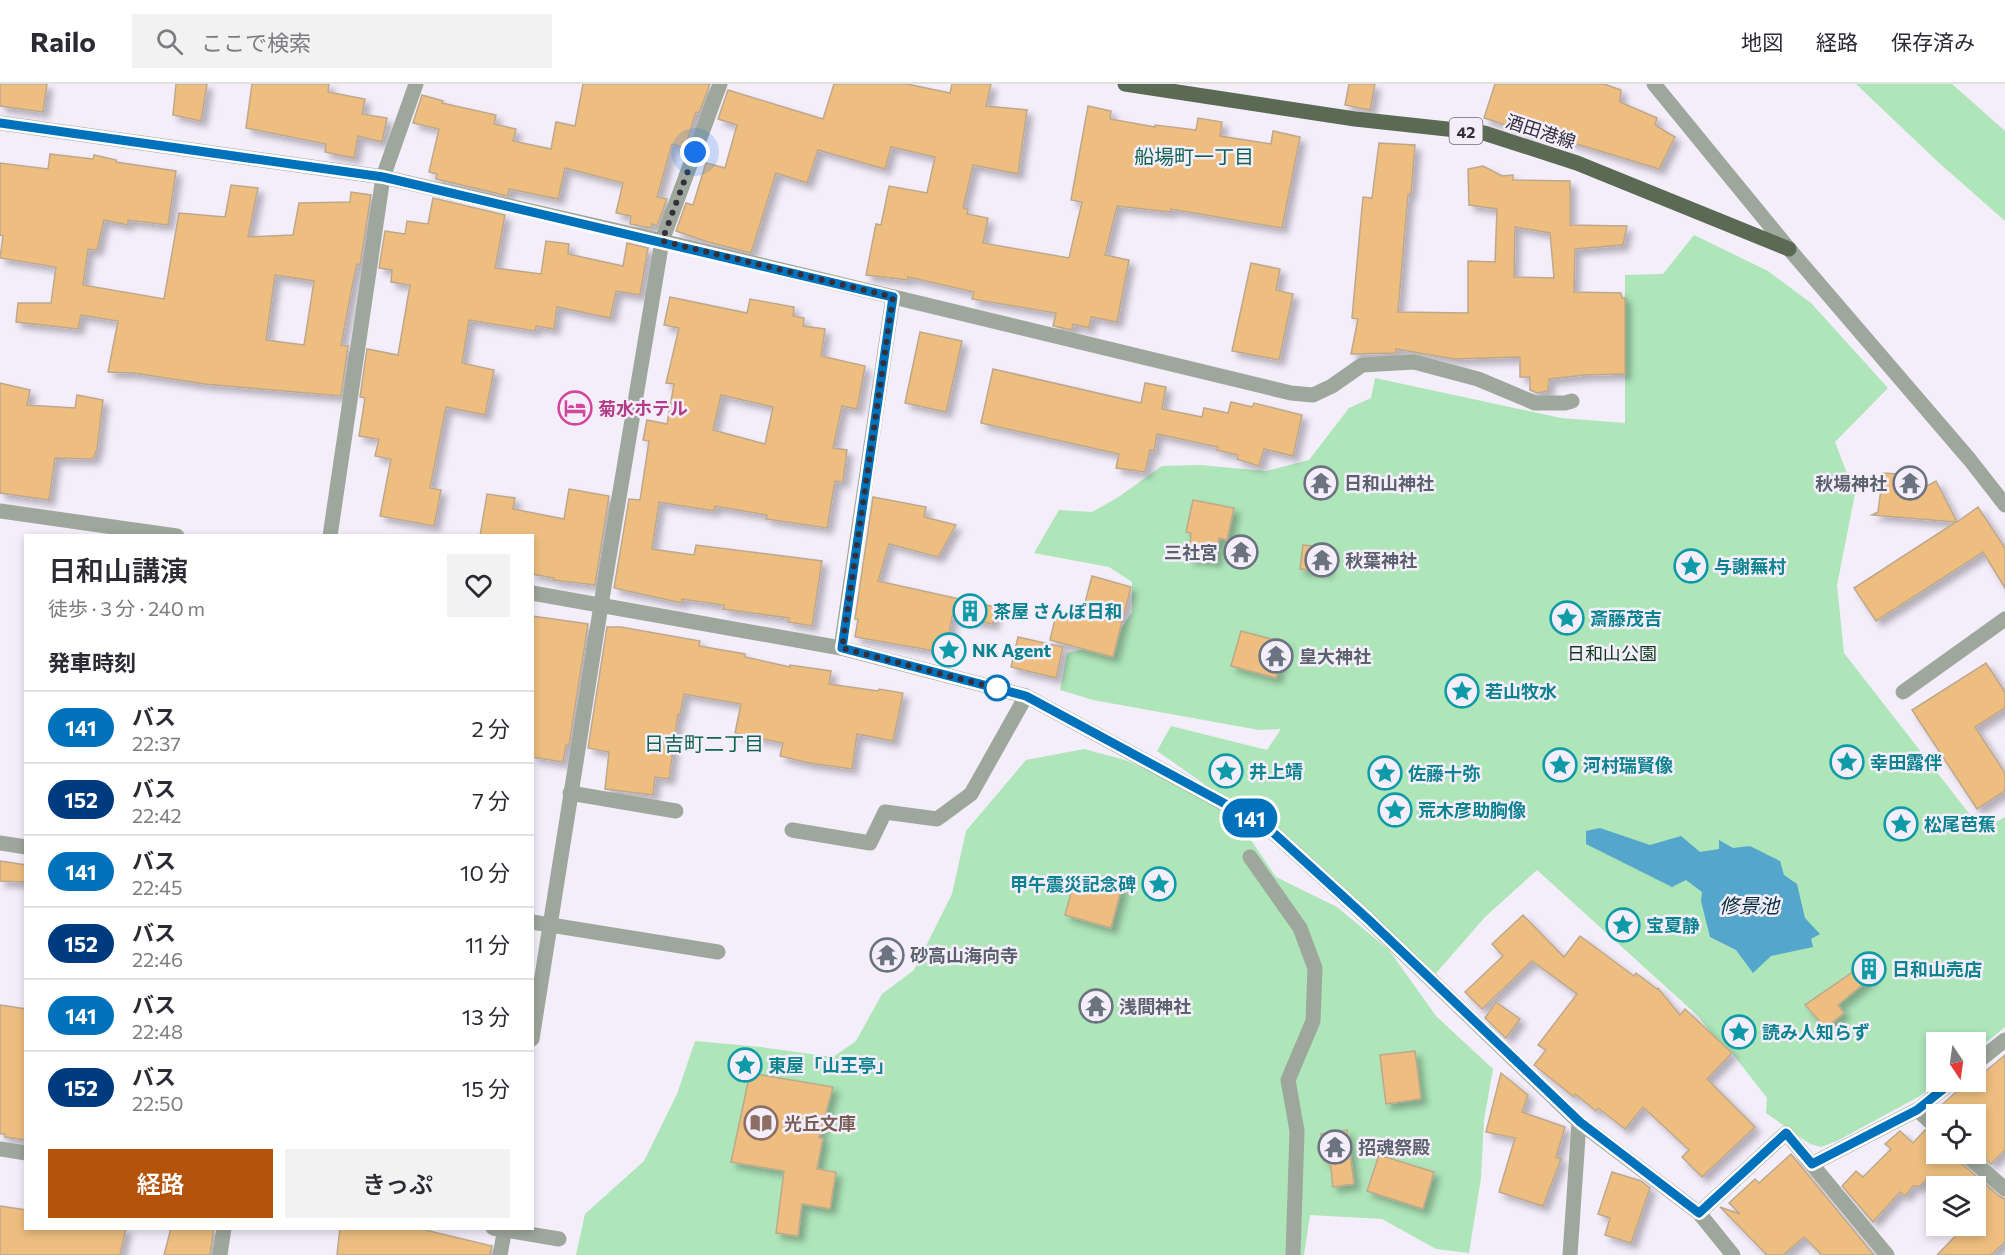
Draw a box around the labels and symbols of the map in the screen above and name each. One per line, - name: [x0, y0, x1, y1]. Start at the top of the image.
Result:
- street label: 酒田港線: [1503, 109, 1579, 153]
- road number: 42: [1450, 118, 1482, 144]
- your location: [680, 137, 710, 167]
- district label: 船場町一丁目: [1134, 144, 1254, 168]
- hotel icon: 菊水ホテル: [557, 390, 593, 426]
- place label: 菊水ホテル: [598, 397, 688, 419]
- temple icon: 日和山神社: [1303, 465, 1339, 501]
- temple icon: 秋場神社: [1892, 465, 1928, 501]
- place label: 日和山神社: [1344, 472, 1434, 494]
- place label: 秋場神社: [1815, 472, 1887, 494]
- temple icon: 三社宮: [1223, 534, 1259, 570]
- place label: 三社宮: [1164, 541, 1218, 563]
- temple icon: 秋葉神社: [1304, 542, 1340, 578]
- place icon: 与謝蕪村: [1673, 548, 1709, 584]
- place label: 秋葉神社: [1345, 549, 1417, 571]
- place label: 与謝蕪村: [1714, 555, 1786, 577]
- building icon: 茶屋 さんぽ日和: [952, 593, 988, 629]
- place label: 茶屋 さんぽ日和: [993, 600, 1122, 622]
- place icon: 斎藤茂吉: [1549, 600, 1585, 636]
- place label: 斎藤茂吉: [1590, 607, 1662, 629]
- place icon: NK Agent: [931, 632, 967, 668]
- temple icon: 皇大神社: [1258, 638, 1294, 674]
- place label: NK Agent: [972, 639, 1052, 661]
- park label: 日和山公園: [1567, 642, 1657, 664]
- place label: 皇大神社: [1299, 645, 1371, 667]
- place icon: 若山牧水: [1444, 673, 1480, 709]
- unlabelled marker: [984, 675, 1010, 701]
- place label: 若山牧水: [1485, 680, 1557, 702]
- district label: 日吉町二丁目: [644, 731, 764, 755]
- place icon: 幸田露伴: [1829, 744, 1865, 780]
- place icon: 河村瑞賢像: [1542, 747, 1578, 783]
- place label: 幸田露伴: [1870, 751, 1942, 773]
- place icon: 井上靖: [1208, 753, 1244, 789]
- place label: 河村瑞賢像: [1583, 754, 1673, 776]
- place icon: 佐藤十弥: [1367, 755, 1403, 791]
- place label: 井上靖: [1249, 760, 1303, 782]
- place label: 佐藤十弥: [1408, 762, 1481, 784]
- place icon: 荒木彦助胸像: [1377, 792, 1413, 828]
- line badge: 141: [1216, 798, 1284, 838]
- place label: 荒木彦助胸像: [1418, 799, 1526, 821]
- place icon: 松尾芭蕉: [1883, 806, 1919, 842]
- place label: 松尾芭蕉: [1924, 813, 1996, 835]
- place icon: 甲午震災記念碑: [1141, 866, 1177, 902]
- place label: 甲午震災記念碑: [1010, 873, 1136, 895]
- water label: 修景池: [1719, 893, 1781, 917]
- place icon: 宝夏静: [1605, 907, 1641, 943]
- place label: 宝夏静: [1646, 914, 1700, 936]
- temple icon: 砂高山海向寺: [869, 937, 905, 973]
- place label: 砂高山海向寺: [910, 944, 1018, 966]
- building icon: 日和山売店: [1851, 951, 1887, 987]
- place label: 日和山売店: [1892, 958, 1982, 980]
- temple icon: 浅間神社: [1078, 988, 1114, 1024]
- place label: 浅間神社: [1119, 995, 1191, 1017]
- place icon: 読み人知らず: [1721, 1014, 1757, 1050]
- place label: 読み人知らず: [1762, 1021, 1870, 1043]
- north arrow: [1926, 1032, 1986, 1092]
- place icon: 東屋「山王亭」: [727, 1047, 763, 1083]
- place label: 東屋「山王亭」: [768, 1054, 894, 1076]
- library icon: 光丘文庫: [743, 1105, 779, 1141]
- place label: 光丘文庫: [784, 1112, 856, 1134]
- temple icon: 招魂祭殿: [1317, 1129, 1353, 1165]
- place label: 招魂祭殿: [1358, 1136, 1430, 1158]

